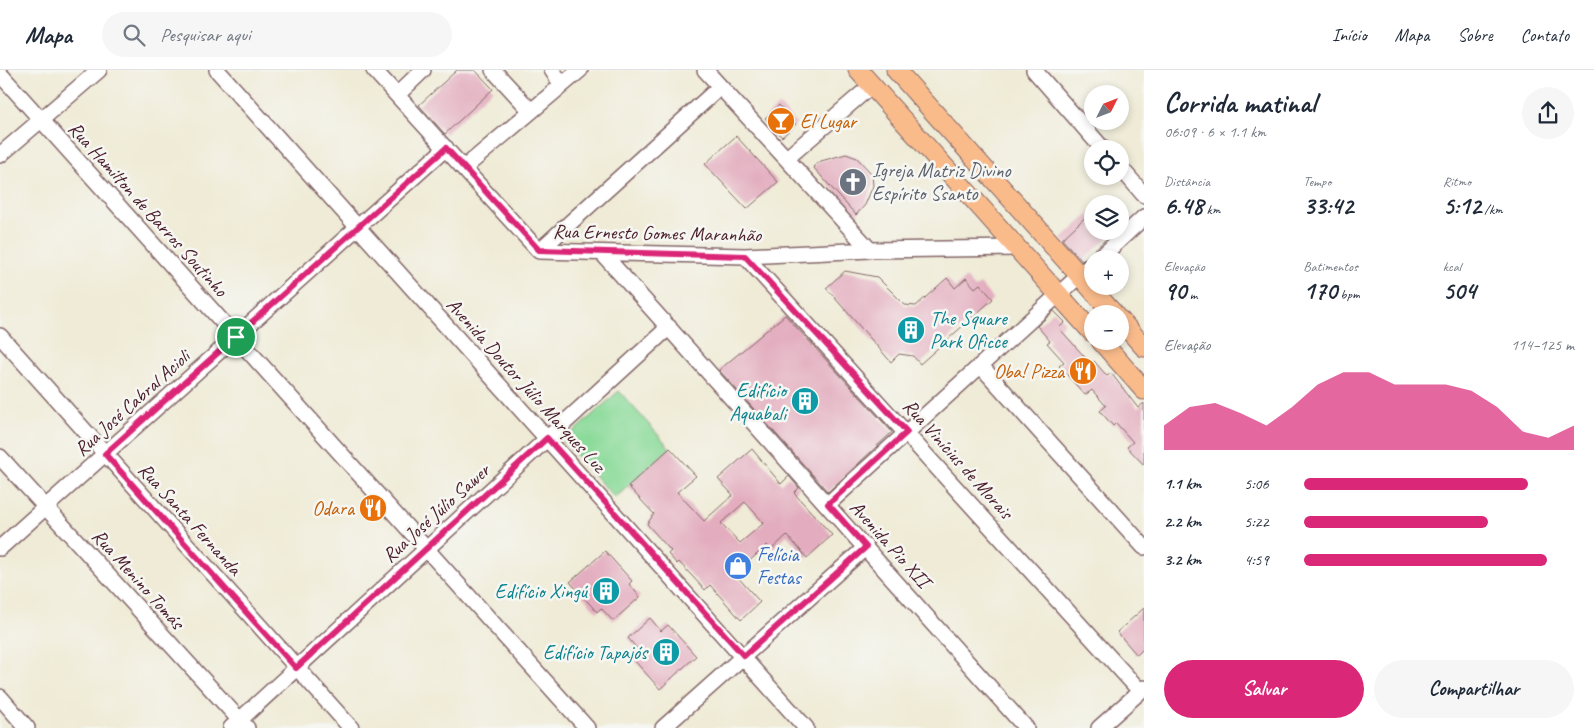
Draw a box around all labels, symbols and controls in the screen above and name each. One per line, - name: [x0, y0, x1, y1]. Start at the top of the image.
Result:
- search box: [102, 12, 452, 57]
- text: Mapa: [25, 20, 72, 50]
- icon: search: [120, 21, 148, 49]
- text: Pesquisar aqui: [160, 23, 251, 47]
- text: Início: [1332, 24, 1367, 46]
- text: Mapa: [1395, 24, 1429, 46]
- text: Sobre: [1457, 24, 1493, 46]
- text: Contato: [1521, 24, 1569, 46]
- north arrow: [1084, 85, 1129, 130]
- map controls: [1084, 85, 1129, 350]
- text: Corrida matinal: [1164, 85, 1316, 120]
- button: share: [1522, 87, 1574, 139]
- bar icon: El Lugar: [766, 106, 796, 136]
- place label: El Lugar: [800, 109, 858, 134]
- street label: Rua Hamilton de Barros Soutinho: [63, 116, 234, 302]
- text: 06:09 · 6 × 1.1 km: [1164, 122, 1266, 142]
- button: locate: [1084, 140, 1129, 185]
- place label: Igreja Matriz Divino Espírito Ssanto: [872, 158, 1011, 206]
- church icon: Igreja Matriz Divino Espírito Ssanto: [838, 167, 868, 197]
- text: Distância: [1164, 173, 1210, 190]
- text: Tempo: [1303, 173, 1331, 190]
- text: Ritmo: [1443, 173, 1471, 190]
- text: 6.48: [1164, 190, 1203, 222]
- text: 33:42: [1303, 190, 1353, 222]
- text: 5:12: [1443, 190, 1481, 222]
- button: layers: [1084, 195, 1129, 240]
- text: km: [1203, 201, 1220, 218]
- text: /km: [1481, 201, 1503, 218]
- street label: Rua Ernesto Gomes Maranhão: [553, 219, 762, 247]
- button: +: [1084, 250, 1129, 295]
- text: Elevação: [1164, 258, 1205, 275]
- text: Batimentos: [1303, 258, 1358, 275]
- text: kcal: [1443, 258, 1461, 275]
- text: 90: [1164, 275, 1186, 307]
- text: 170: [1303, 275, 1337, 307]
- text: 504: [1443, 275, 1476, 307]
- text: m: [1186, 286, 1197, 303]
- text: bpm: [1337, 286, 1360, 303]
- street label: Avenida Doutor Júlio Marques Luz: [441, 293, 612, 479]
- button: −: [1084, 305, 1129, 350]
- place label: The Square Park Oficce: [930, 306, 1008, 354]
- building icon: The Square Park Oficce: [896, 315, 926, 345]
- pin: [215, 316, 257, 358]
- icon: arrive: [222, 323, 250, 351]
- text: Elevação: [1164, 335, 1210, 355]
- text: 114–125 m: [1511, 335, 1574, 355]
- street label: Rua José Cabral Acioli: [69, 343, 197, 462]
- restaurant icon: Oba! Pizza: [1068, 356, 1098, 386]
- place label: Oba! Pizza: [994, 359, 1066, 384]
- place label: Edifício Aquabali: [729, 378, 788, 426]
- building icon: Edifício Aquabali: [790, 386, 820, 416]
- street label: Rua Vinícius de Morais: [898, 394, 1020, 526]
- street label: Rua Santa Fernanda: [133, 457, 248, 581]
- street label: Rua José Júlio Sawer: [377, 457, 496, 568]
- text: 1.1 km: [1164, 474, 1201, 494]
- text: 5:06: [1244, 474, 1269, 494]
- restaurant icon: Odara: [358, 493, 388, 523]
- street label: Avenida Pio XII: [844, 495, 938, 596]
- place label: Odara: [312, 496, 356, 521]
- text: 2.2 km: [1164, 512, 1201, 532]
- text: 5:22: [1244, 512, 1269, 532]
- street label: Rua Menino Tomás: [86, 524, 191, 636]
- place label: Felícia Festas: [757, 542, 803, 590]
- text: 3.2 km: [1164, 550, 1201, 570]
- text: 4:59: [1244, 550, 1269, 570]
- shop icon: Felícia Festas: [723, 551, 753, 581]
- building icon: Edifício Xingú: [591, 576, 621, 606]
- place label: Edifício Xingú: [495, 579, 589, 604]
- building icon: Edifício Tapajós: [651, 637, 681, 667]
- place label: Edifício Tapajós: [543, 640, 649, 665]
- button: Salvar: [1164, 660, 1364, 718]
- button: Compartilhar: [1374, 660, 1574, 718]

